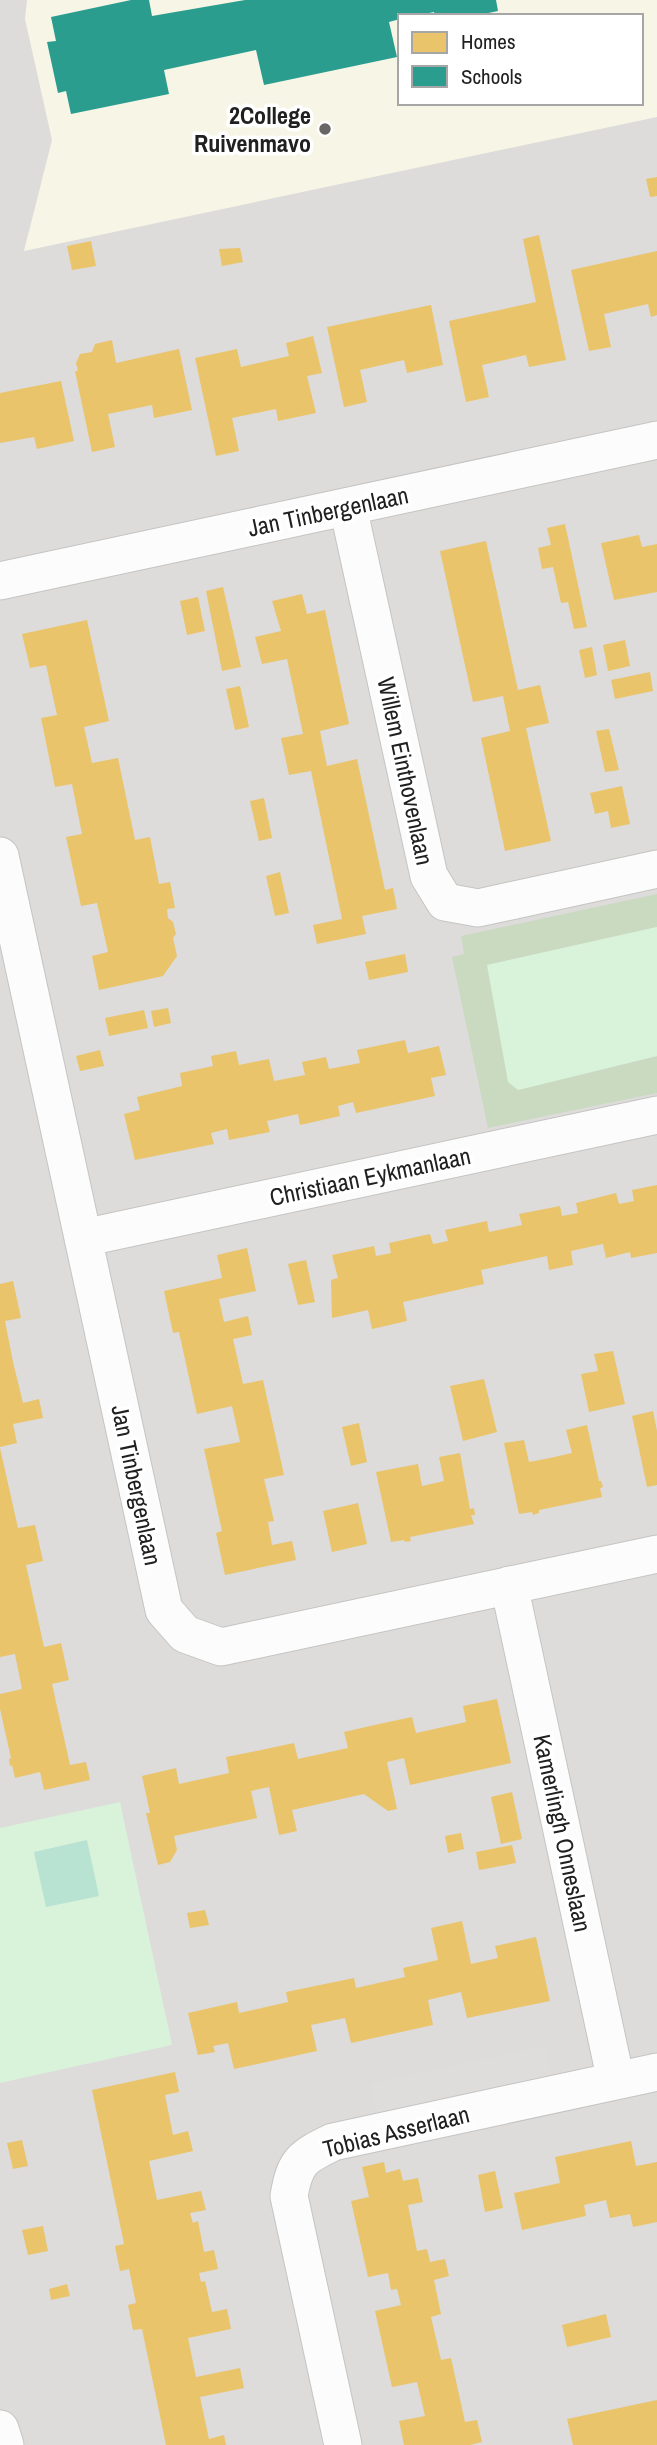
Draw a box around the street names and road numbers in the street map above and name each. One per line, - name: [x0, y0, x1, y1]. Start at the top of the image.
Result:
- street label: Jan Tinbergenlaan: [245, 478, 411, 544]
- street label: Willem Einthovenlaan: [370, 674, 442, 868]
- street label: Christiaan Eykmanlaan: [267, 1139, 473, 1213]
- street label: Jan Tinbergenlaan: [104, 1402, 170, 1568]
- street label: Kamerlingh Onneslaan: [526, 1731, 600, 1935]
- street label: Tobias Asserlaan: [319, 2097, 473, 2165]

